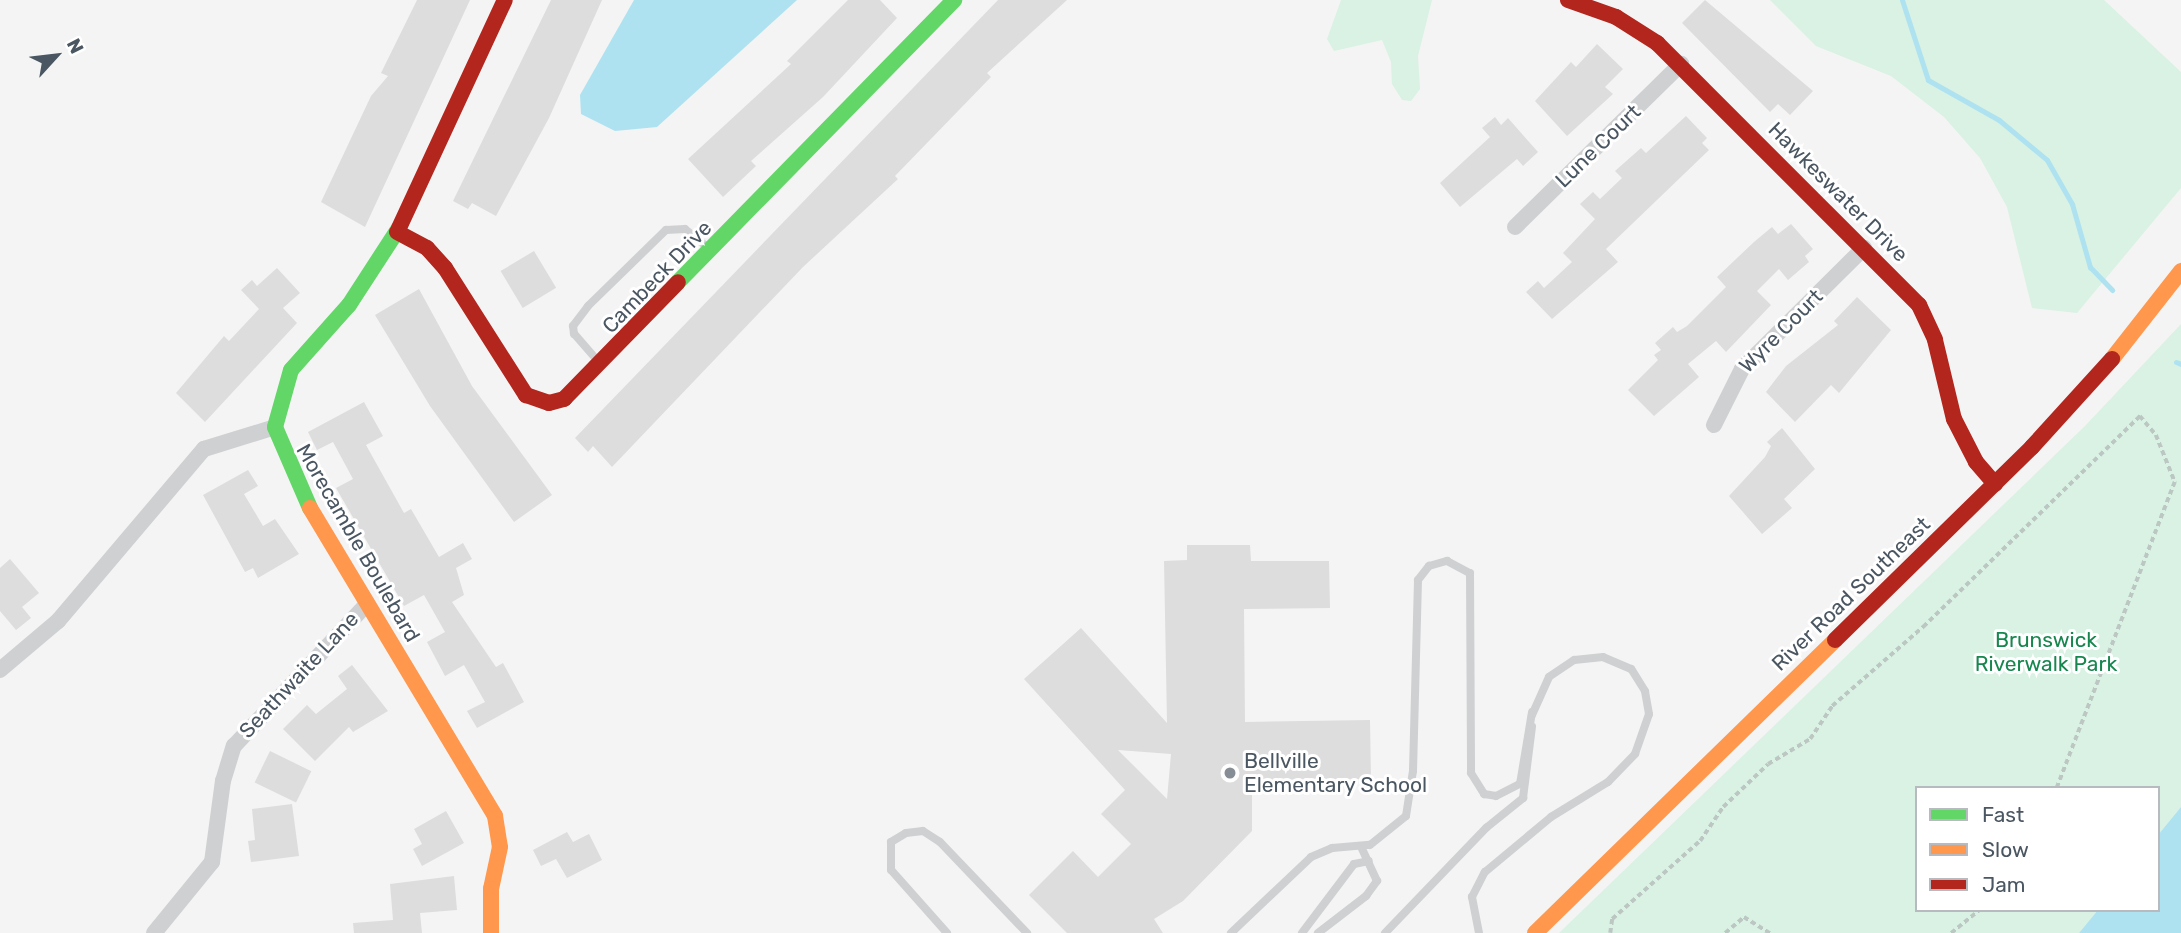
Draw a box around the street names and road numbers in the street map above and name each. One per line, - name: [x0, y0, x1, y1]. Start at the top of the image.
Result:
- street label: Lune Court: [1550, 99, 1646, 193]
- street label: Hawkeswater Drive: [1763, 117, 1913, 267]
- street label: Cambeck Drive: [597, 216, 717, 338]
- street label: Wyre Court: [1734, 284, 1828, 378]
- street label: Morecamble Boulebard: [291, 439, 425, 647]
- street label: River Road Southeast: [1766, 512, 1936, 676]
- street label: Seathwaite Lane: [234, 607, 364, 743]

